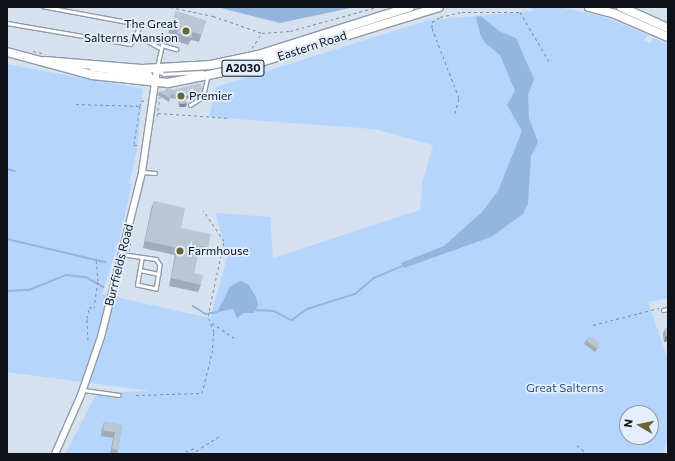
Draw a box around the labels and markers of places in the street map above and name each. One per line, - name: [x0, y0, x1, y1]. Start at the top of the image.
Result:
- place label: The Great Salterns Mansion: [84, 17, 178, 45]
- marker: The Great Salterns Mansion: [181, 26, 191, 36]
- place label: Premier: [189, 89, 232, 103]
- marker: Premier: [176, 91, 186, 101]
- place label: Farmhouse: [188, 244, 249, 258]
- marker: Farmhouse: [175, 246, 185, 256]

